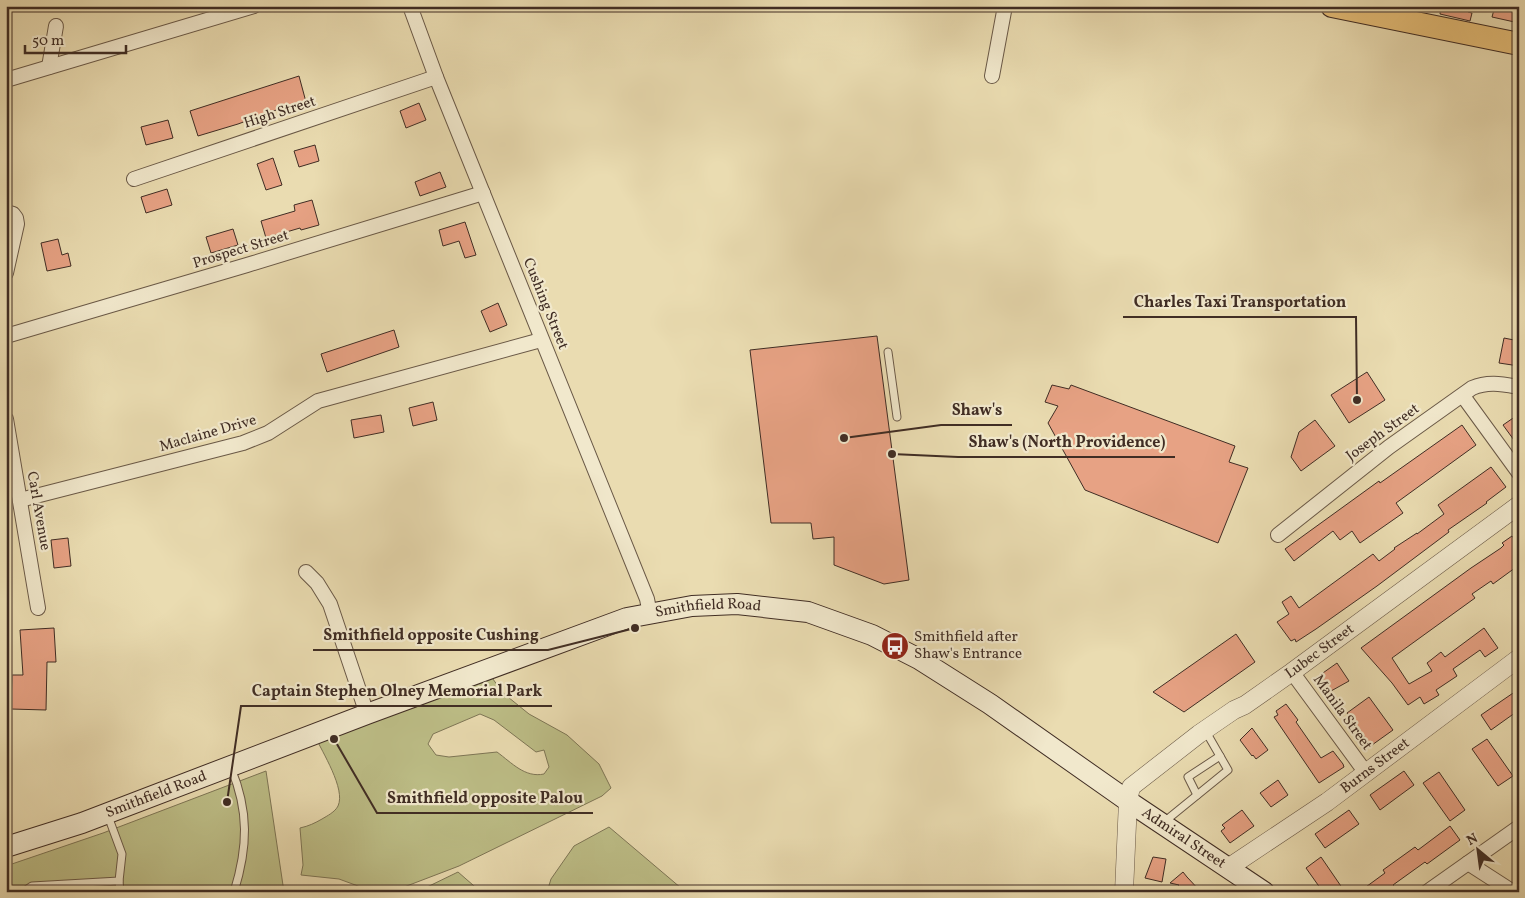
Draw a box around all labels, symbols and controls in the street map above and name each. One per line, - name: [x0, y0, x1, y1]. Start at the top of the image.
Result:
- scale bar: [25, 22, 126, 54]
- text: 50 m: [32, 31, 64, 52]
- street label: High Street: [241, 91, 319, 135]
- street label: Prospect Street: [190, 225, 292, 275]
- street label: Cushing Street: [517, 255, 573, 353]
- callout: Charles Taxi Transportation: [1123, 286, 1356, 317]
- text: Charles Taxi Transportation: [1134, 292, 1347, 314]
- callout: Shaw's: [941, 394, 1012, 425]
- street label: Joseph Street: [1342, 399, 1424, 467]
- text: Shaw's: [952, 400, 1002, 422]
- street label: Maclaine Drive: [157, 410, 259, 458]
- callout: Shaw's (North Providence): [958, 426, 1175, 457]
- text: Shaw's (North Providence): [968, 432, 1166, 454]
- street label: Carl Avenue: [21, 470, 55, 552]
- street label: Smithfield Road: [653, 593, 762, 623]
- callout: Smithfield opposite Cushing: [313, 619, 548, 650]
- street label: Lubec Street: [1281, 619, 1359, 684]
- text: Smithfield opposite Cushing: [323, 625, 539, 647]
- place label: Smithfield after Shaw's Entrance: [914, 627, 1022, 665]
- bus stop icon: Smithfield after Shaw's Entrance: [880, 631, 910, 661]
- street label: Manila Street: [1307, 671, 1377, 755]
- callout: Captain Stephen Olney Memorial Park: [241, 675, 552, 706]
- text: Captain Stephen Olney Memorial Park: [252, 681, 543, 703]
- street label: Burns Street: [1336, 733, 1414, 799]
- street label: Smithfield Road: [102, 766, 210, 824]
- callout: Smithfield opposite Palou: [377, 782, 593, 813]
- text: Smithfield opposite Palou: [387, 788, 583, 810]
- street label: Admiral Street: [1137, 802, 1230, 874]
- north arrow: [1452, 826, 1502, 876]
- text: N: [1463, 829, 1481, 851]

